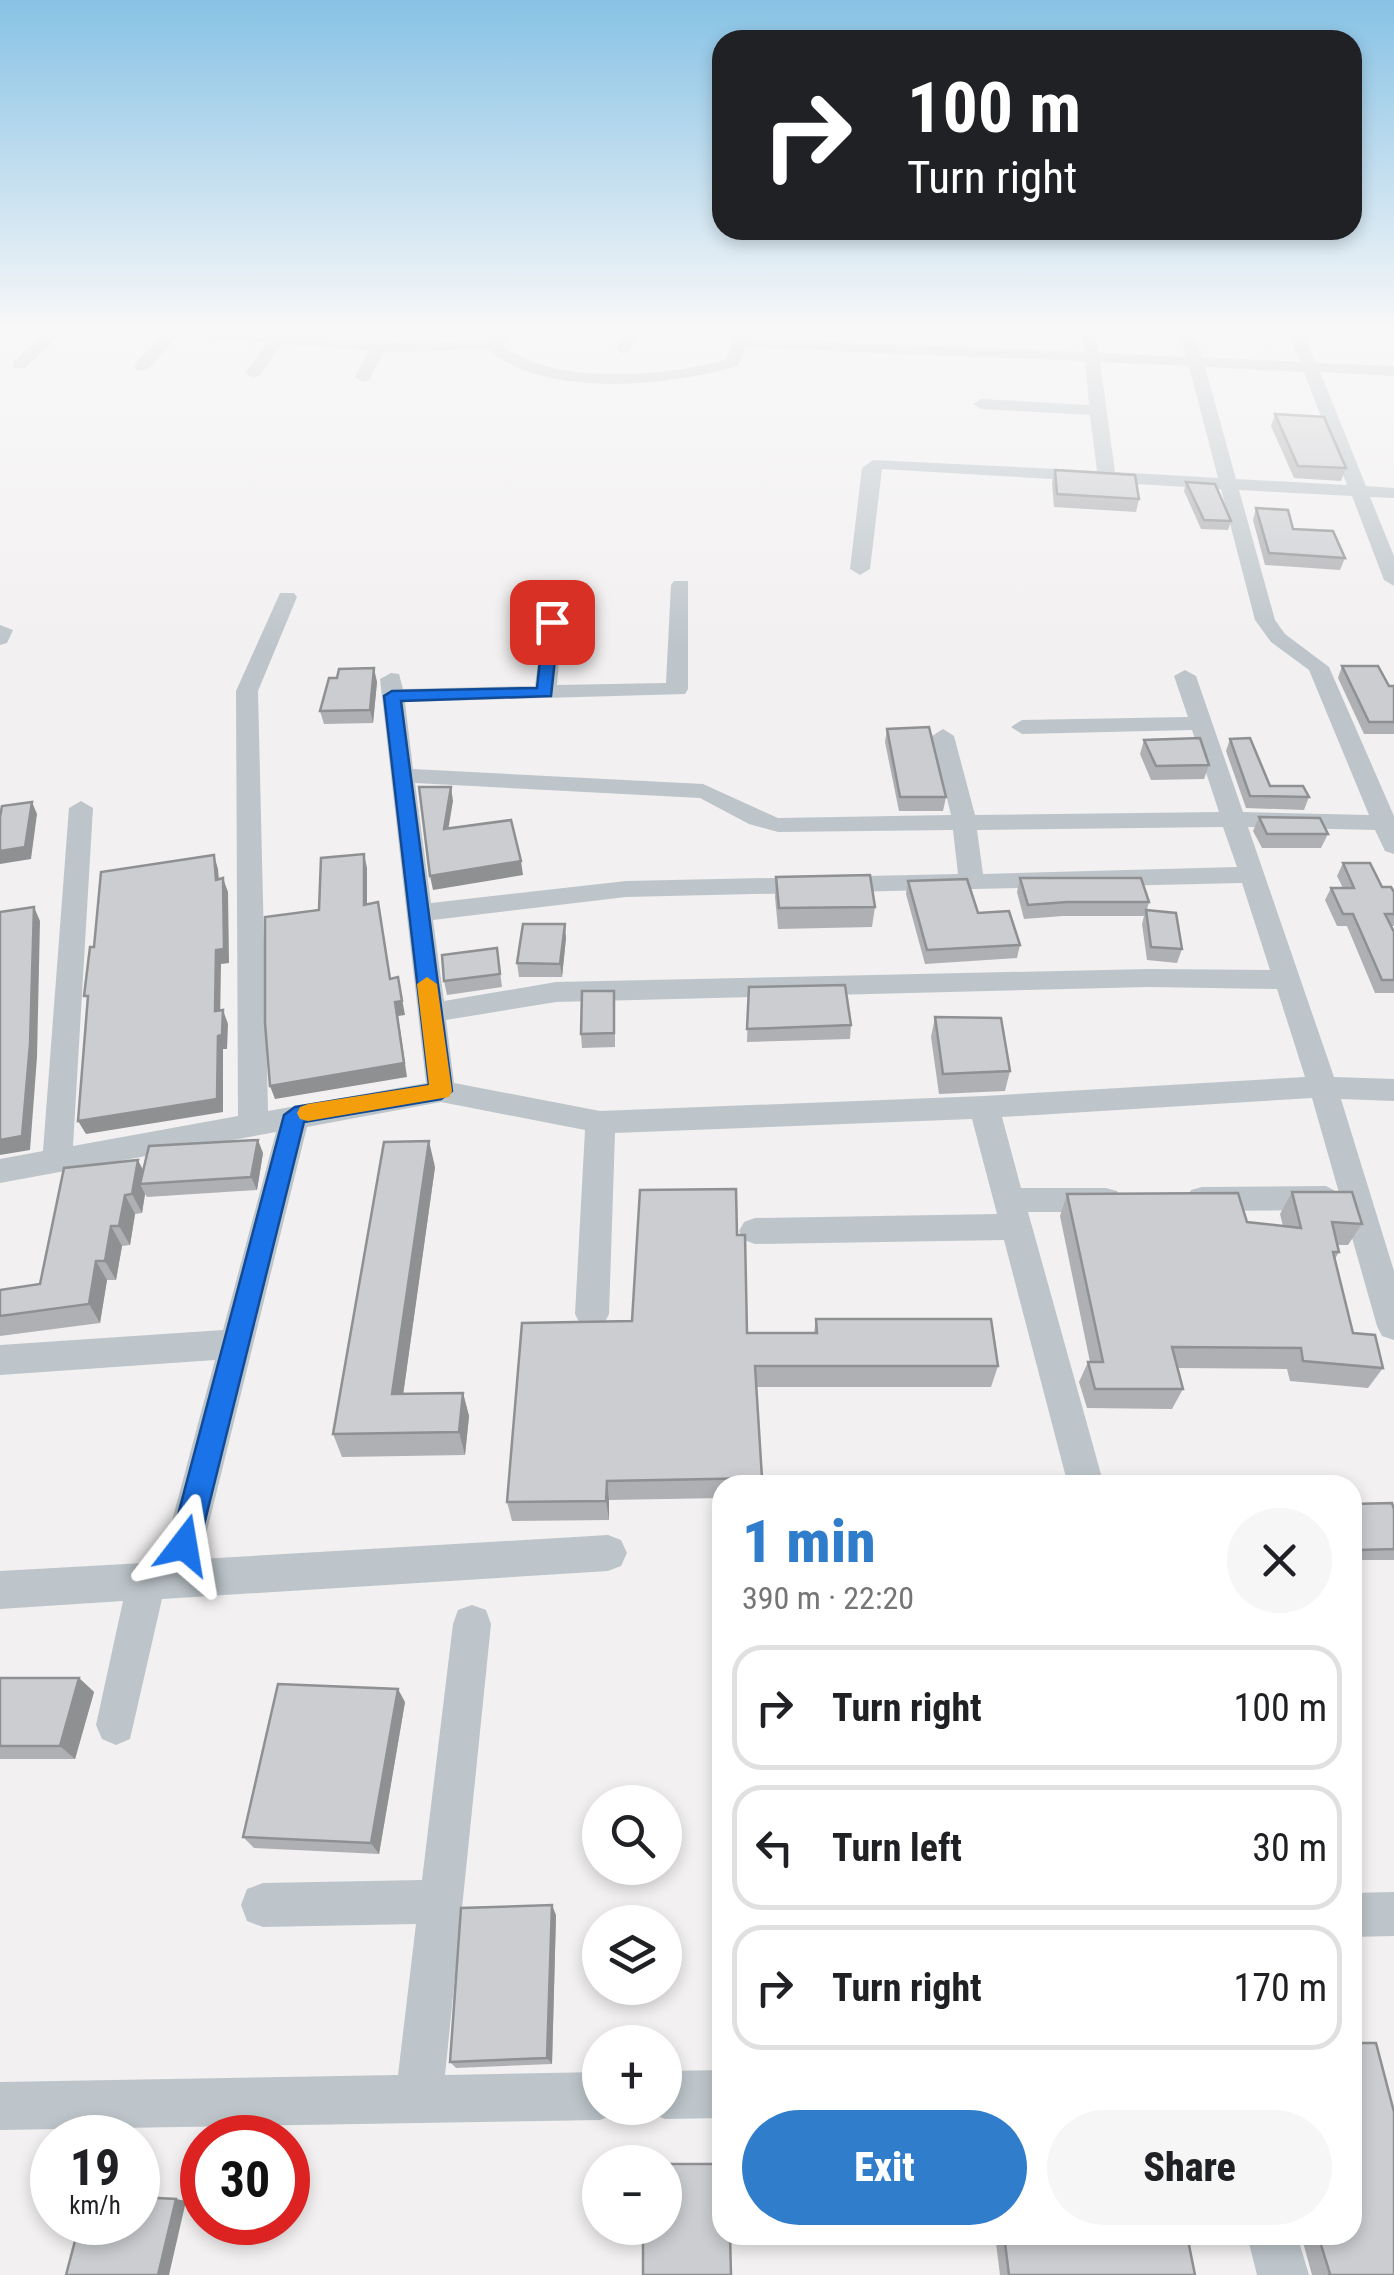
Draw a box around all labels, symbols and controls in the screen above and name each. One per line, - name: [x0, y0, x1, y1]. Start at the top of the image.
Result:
- text: 100 m: [907, 67, 1081, 149]
- icon: right: [742, 70, 872, 200]
- text: Turn right: [907, 151, 1077, 204]
- pin: [510, 580, 595, 665]
- icon: arrive: [525, 595, 580, 650]
- position arrow: [132, 1493, 236, 1597]
- text: 1 min: [742, 1506, 876, 1577]
- button: close: [1227, 1508, 1332, 1613]
- text: 390 m · 22:20: [742, 1579, 914, 1617]
- icon: right: [747, 1680, 802, 1735]
- text: Turn right: [832, 1686, 982, 1730]
- text: 100 m: [1233, 1686, 1327, 1730]
- map controls: [582, 1785, 682, 2245]
- button: search: [582, 1785, 682, 1885]
- icon: left: [747, 1820, 802, 1875]
- text: Turn left: [832, 1826, 962, 1870]
- text: 30 m: [1252, 1826, 1327, 1870]
- button: layers: [582, 1905, 682, 2005]
- icon: right: [747, 1960, 802, 2015]
- text: Turn right: [832, 1966, 982, 2010]
- text: 170 m: [1233, 1966, 1327, 2010]
- button: +: [582, 2025, 682, 2125]
- button: Exit: [742, 2110, 1027, 2225]
- button: Share: [1047, 2110, 1332, 2225]
- speed limit sign: 30: [180, 2115, 310, 2245]
- text: 19: [70, 2139, 120, 2197]
- button: −: [582, 2145, 682, 2245]
- text: km/h: [69, 2191, 121, 2220]

